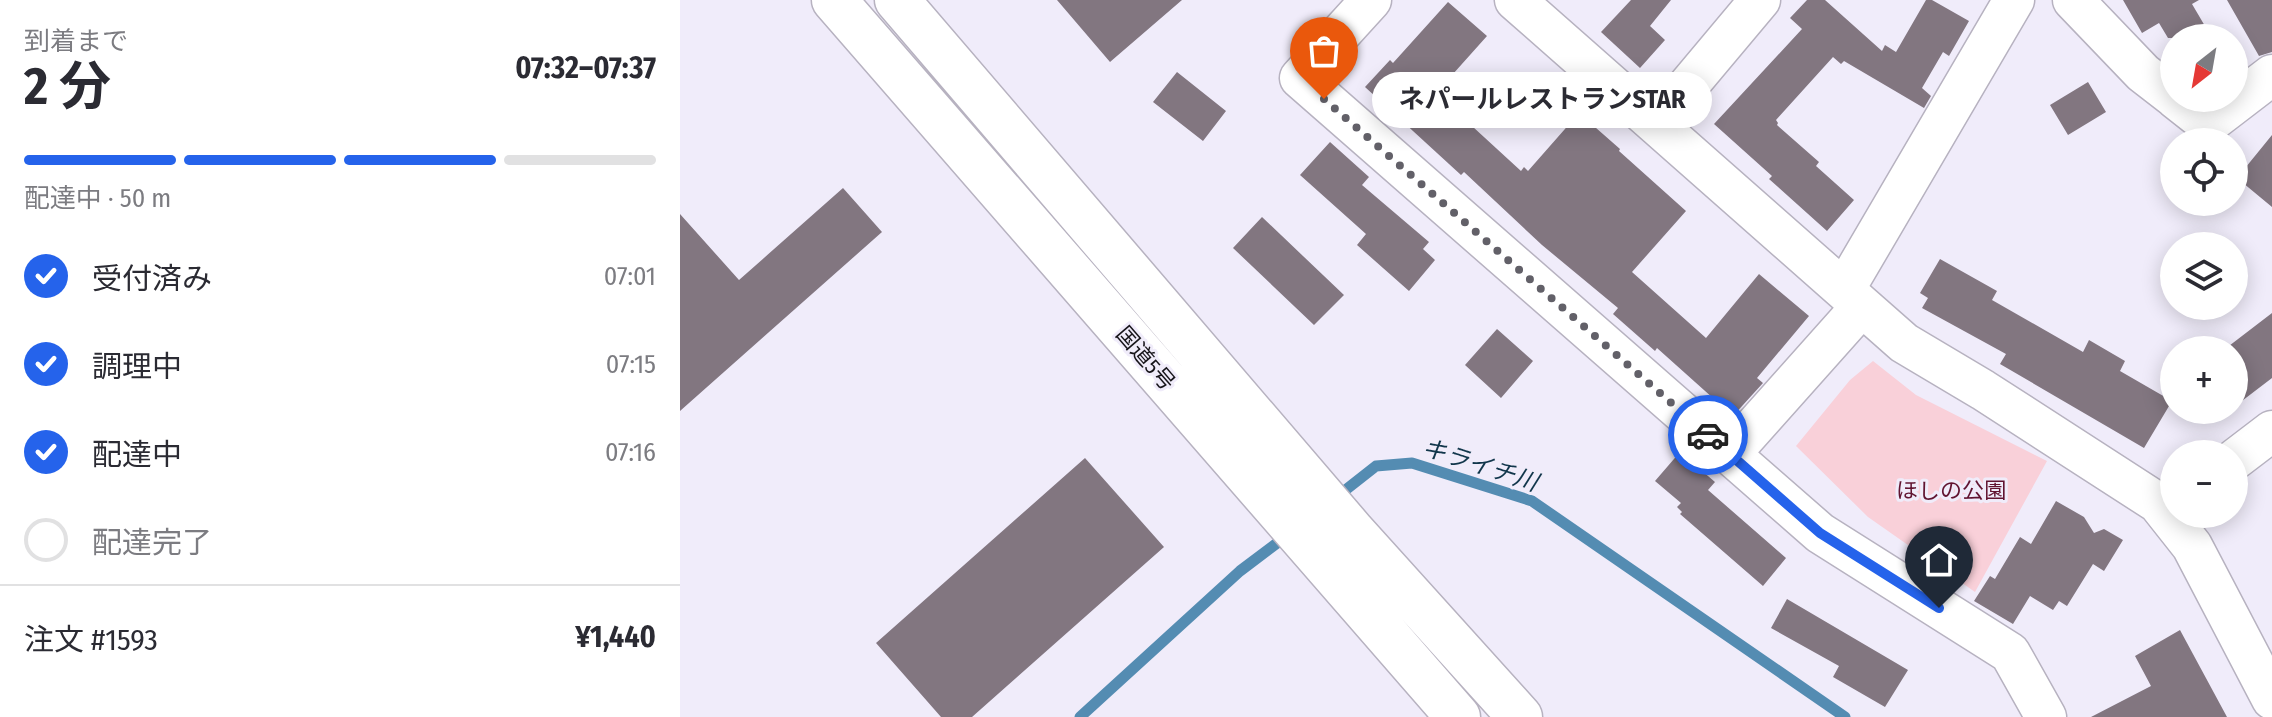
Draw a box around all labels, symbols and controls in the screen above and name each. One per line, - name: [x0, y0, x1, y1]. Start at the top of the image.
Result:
- pin: [1290, 17, 1358, 99]
- north arrow: [2160, 24, 2248, 112]
- map controls: [2160, 24, 2248, 528]
- text: 到着まで: [24, 26, 128, 57]
- icon: bag: [1302, 29, 1346, 73]
- text: 07:32–07:37: [515, 50, 656, 86]
- text: 2 分: [24, 55, 111, 118]
- callout: ネパールレストランSTAR: [1372, 71, 1712, 127]
- text: ネパールレストランSTAR: [1398, 84, 1686, 115]
- button: locate: [2160, 128, 2248, 216]
- text: 配達中 · 50 m: [24, 183, 171, 214]
- button: layers: [2160, 232, 2248, 320]
- icon: check: [24, 254, 68, 298]
- text: 受付済み: [92, 261, 212, 297]
- text: 07:01: [604, 261, 656, 292]
- street label: 国道5号: [1110, 321, 1181, 396]
- button: +: [2160, 336, 2248, 424]
- icon: check: [24, 342, 68, 386]
- text: 調理中: [92, 349, 182, 385]
- text: 07:15: [606, 349, 656, 380]
- courier: [1668, 395, 1748, 475]
- icon: car: [1686, 413, 1730, 457]
- icon: check: [24, 430, 68, 474]
- water label: キライチ川: [1419, 433, 1544, 498]
- text: 配達中: [92, 437, 182, 473]
- text: 07:16: [605, 437, 656, 468]
- button: −: [2160, 440, 2248, 528]
- park label: ほしの公園: [1896, 477, 2006, 504]
- text: 配達完了: [92, 525, 212, 561]
- pin: [1905, 526, 1973, 608]
- icon: home: [1917, 538, 1961, 582]
- text: ¥1,440: [575, 619, 656, 655]
- text: 注文 #1593: [24, 622, 158, 658]

